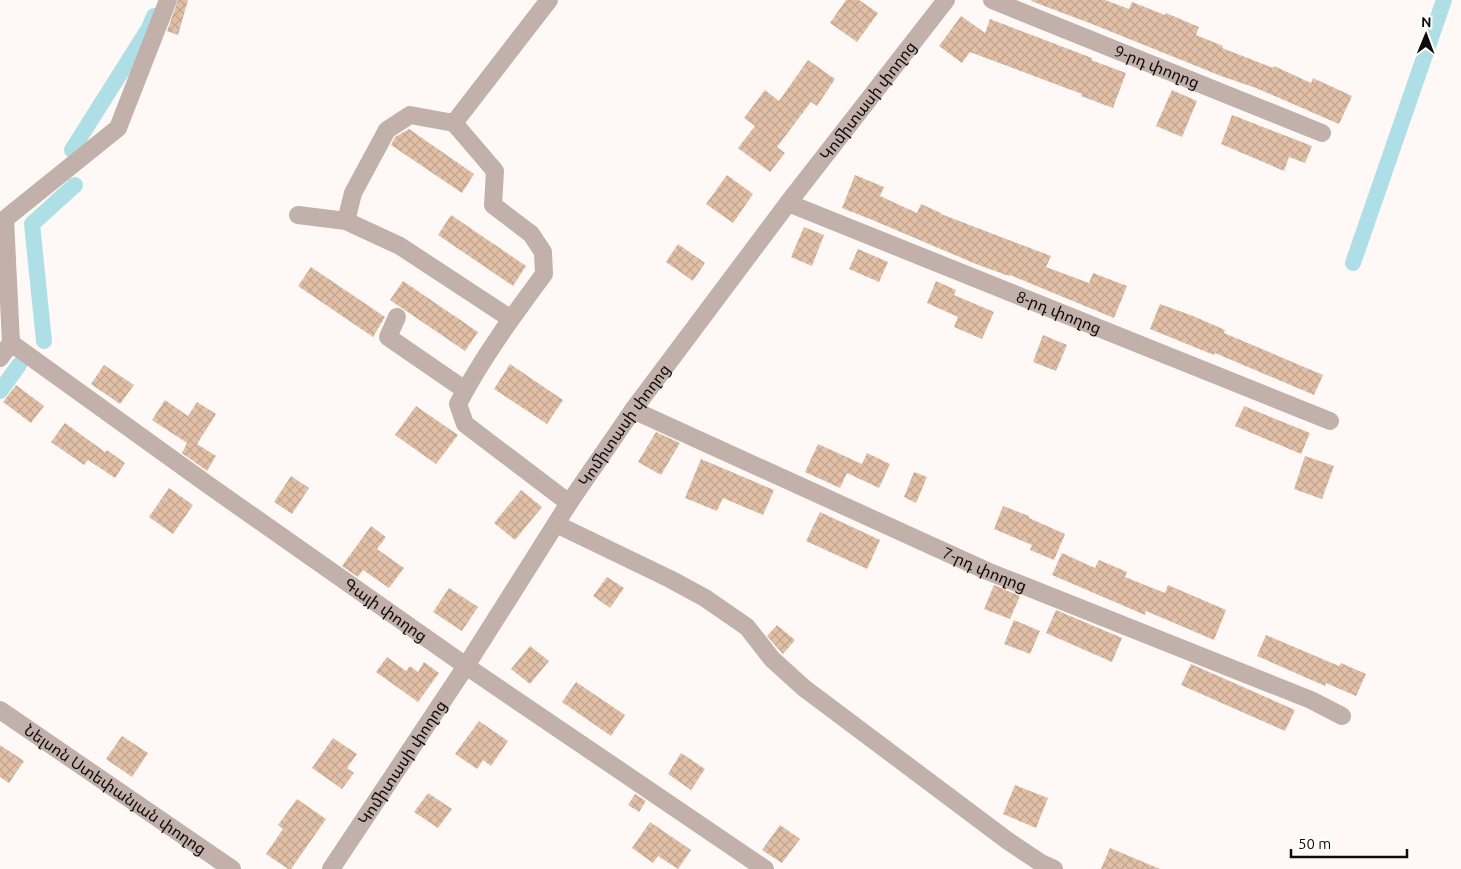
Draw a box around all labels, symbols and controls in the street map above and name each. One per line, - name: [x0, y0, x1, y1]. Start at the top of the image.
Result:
- north arrow: [1401, 10, 1451, 60]
- text: N: [1421, 14, 1432, 30]
- street label: Կոմիտասի փողոց: [816, 38, 920, 163]
- street label: 9-րդ փողոց: [1112, 41, 1202, 93]
- street label: 8-րդ փողոց: [1014, 287, 1104, 338]
- street label: Կոմիտասի փողոց: [574, 360, 674, 490]
- street label: 7-րդ փողոց: [940, 543, 1029, 596]
- street label: Գայի փողոց: [341, 574, 431, 646]
- street label: Կոմիտասի փողոց: [354, 697, 451, 828]
- street label: Նելսոն Ստեփանյան փողոց: [21, 720, 210, 859]
- scale bar: [1291, 826, 1407, 858]
- text: 50 m: [1298, 835, 1331, 852]

